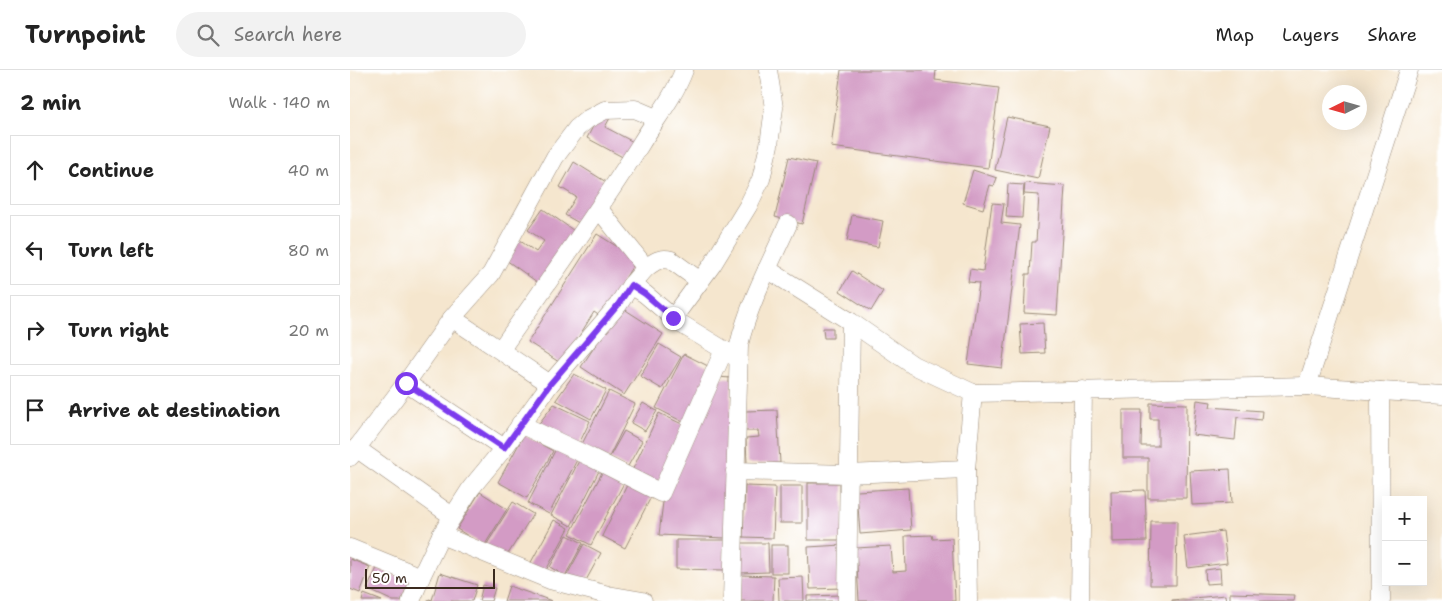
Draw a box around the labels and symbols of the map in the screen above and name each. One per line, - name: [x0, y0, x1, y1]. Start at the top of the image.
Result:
- north arrow: [1322, 85, 1367, 130]
- route end: [662, 307, 685, 330]
- route start: [395, 372, 418, 395]
- scale bar: [365, 566, 495, 589]

